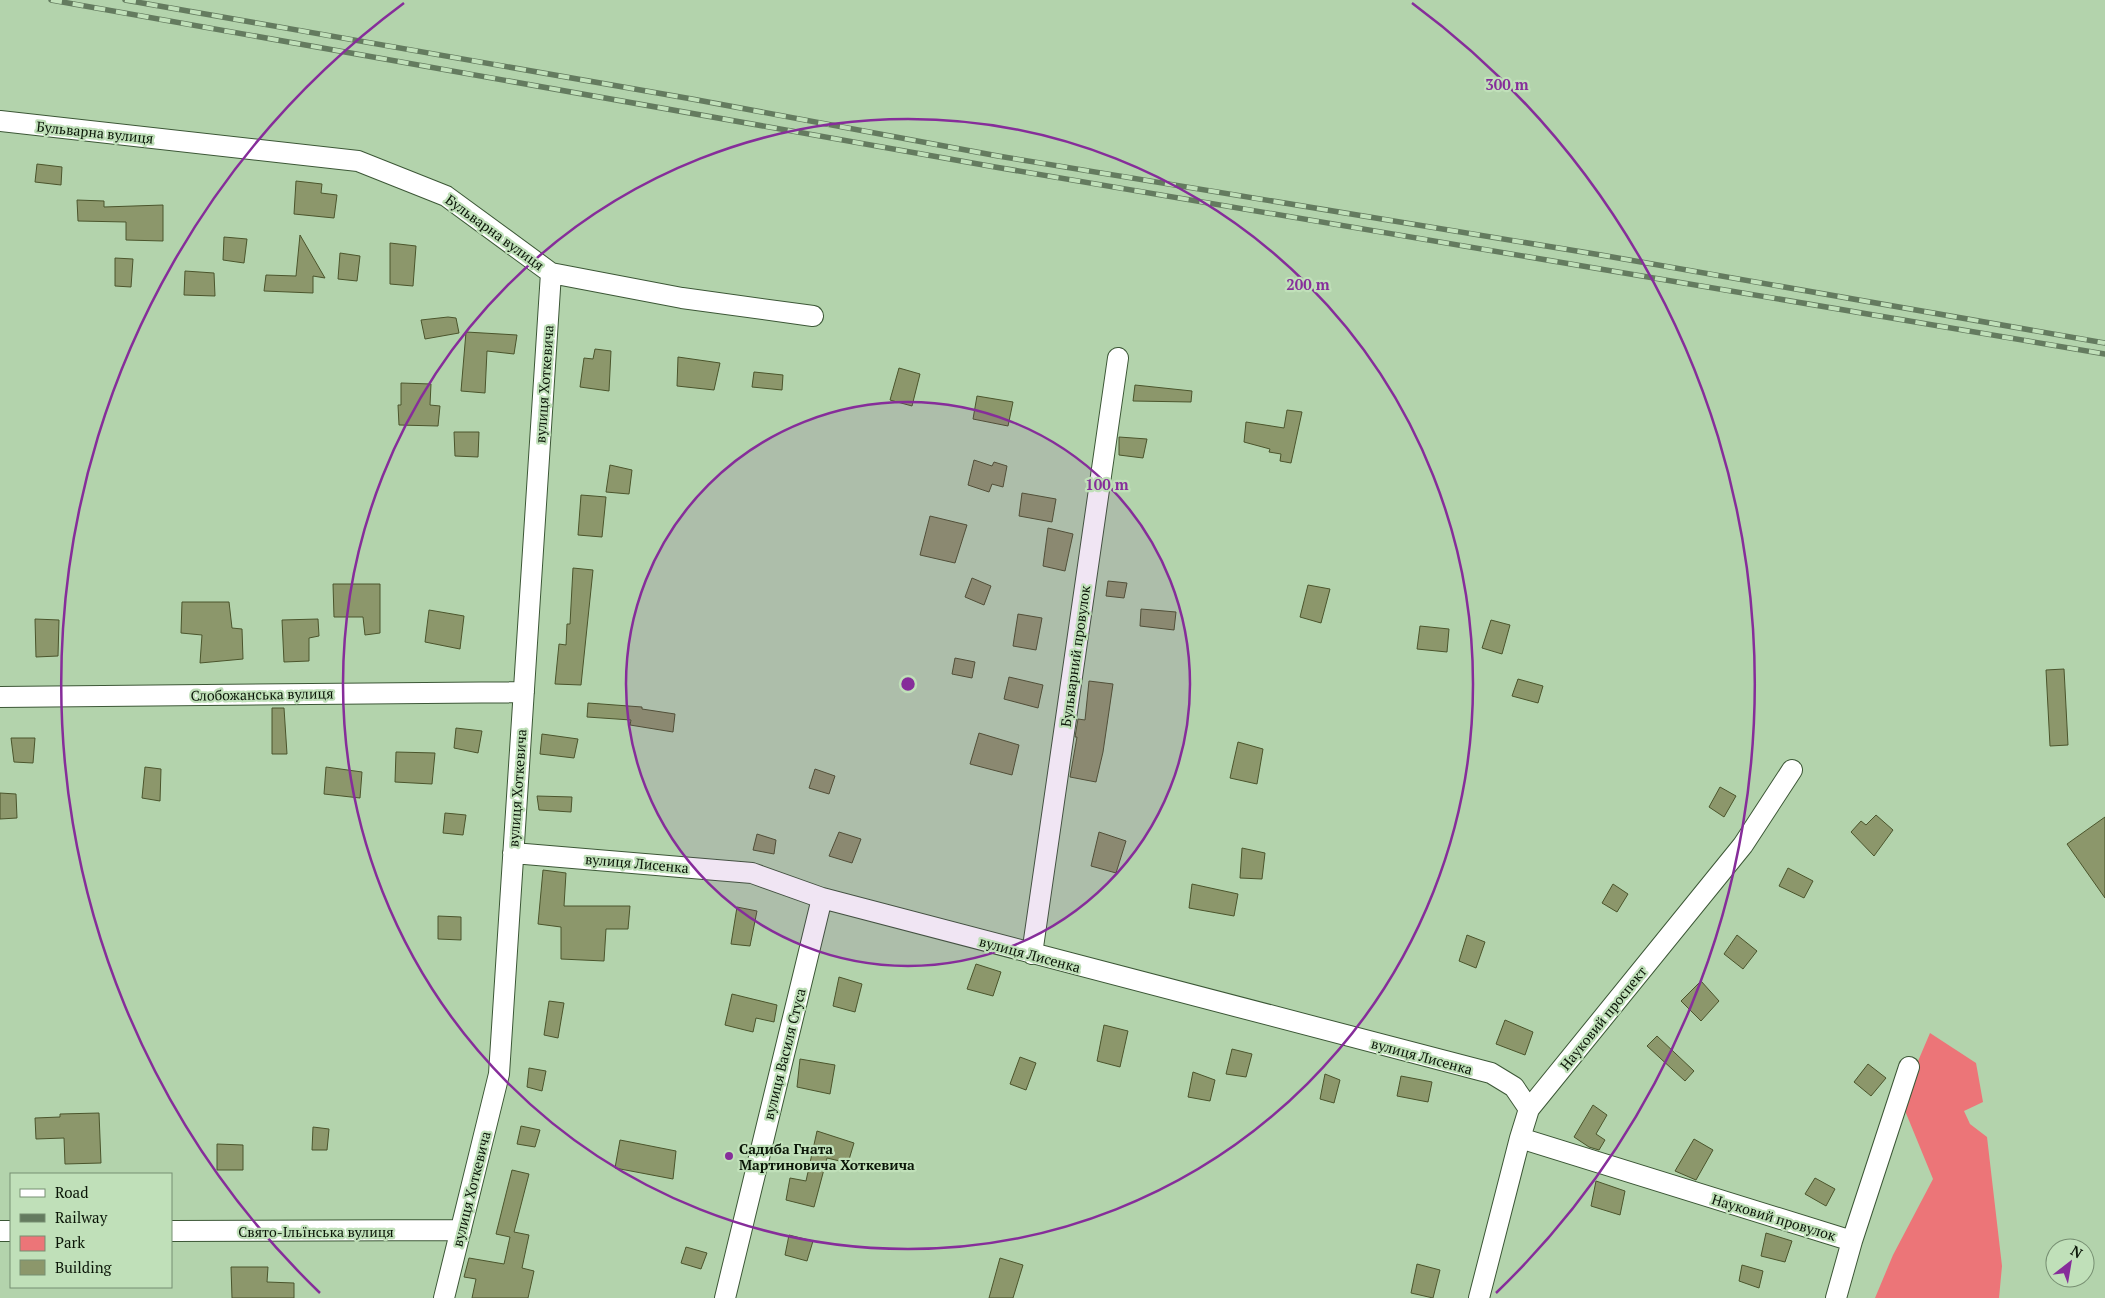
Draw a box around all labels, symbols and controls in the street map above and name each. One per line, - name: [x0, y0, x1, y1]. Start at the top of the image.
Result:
- text: 300 m: [1485, 74, 1529, 94]
- street label: Бульварна вулиця: [36, 116, 154, 148]
- street label: Бульварна вулиця: [442, 190, 548, 274]
- text: 200 m: [1286, 274, 1330, 294]
- street label: вулиця Хоткевича: [530, 324, 558, 444]
- text: 100 m: [1085, 474, 1129, 494]
- street label: Бульварний провулок: [1056, 584, 1094, 728]
- centre of rings: [899, 675, 917, 693]
- street label: Слобожанська вулиця: [190, 683, 334, 705]
- street label: вулиця Хоткевича: [503, 728, 531, 848]
- street label: вулиця Лисенка: [584, 849, 690, 877]
- street label: вулиця Лисенка: [977, 931, 1083, 977]
- street label: Науковий проспект: [1555, 962, 1651, 1074]
- street label: вулиця Василя Стуса: [758, 986, 810, 1122]
- street label: вулиця Лисенка: [1369, 1033, 1475, 1079]
- street label: вулиця Хоткевича: [447, 1129, 495, 1249]
- place label: Садиба Гната Мартиновича Хоткевича: [739, 1139, 915, 1174]
- marker: Садиба Гната Мартиновича Хоткевича: [723, 1150, 735, 1162]
- legend: [10, 1173, 172, 1288]
- text: Road: [55, 1182, 88, 1202]
- street label: Науковий провулок: [1710, 1189, 1839, 1245]
- text: Railway: [55, 1207, 108, 1227]
- street label: Свято-Ільїнська вулиця: [238, 1222, 394, 1241]
- text: Park: [55, 1232, 85, 1252]
- north arrow: [2045, 1238, 2095, 1288]
- text: N: [2068, 1241, 2087, 1263]
- text: Building: [55, 1257, 113, 1277]

